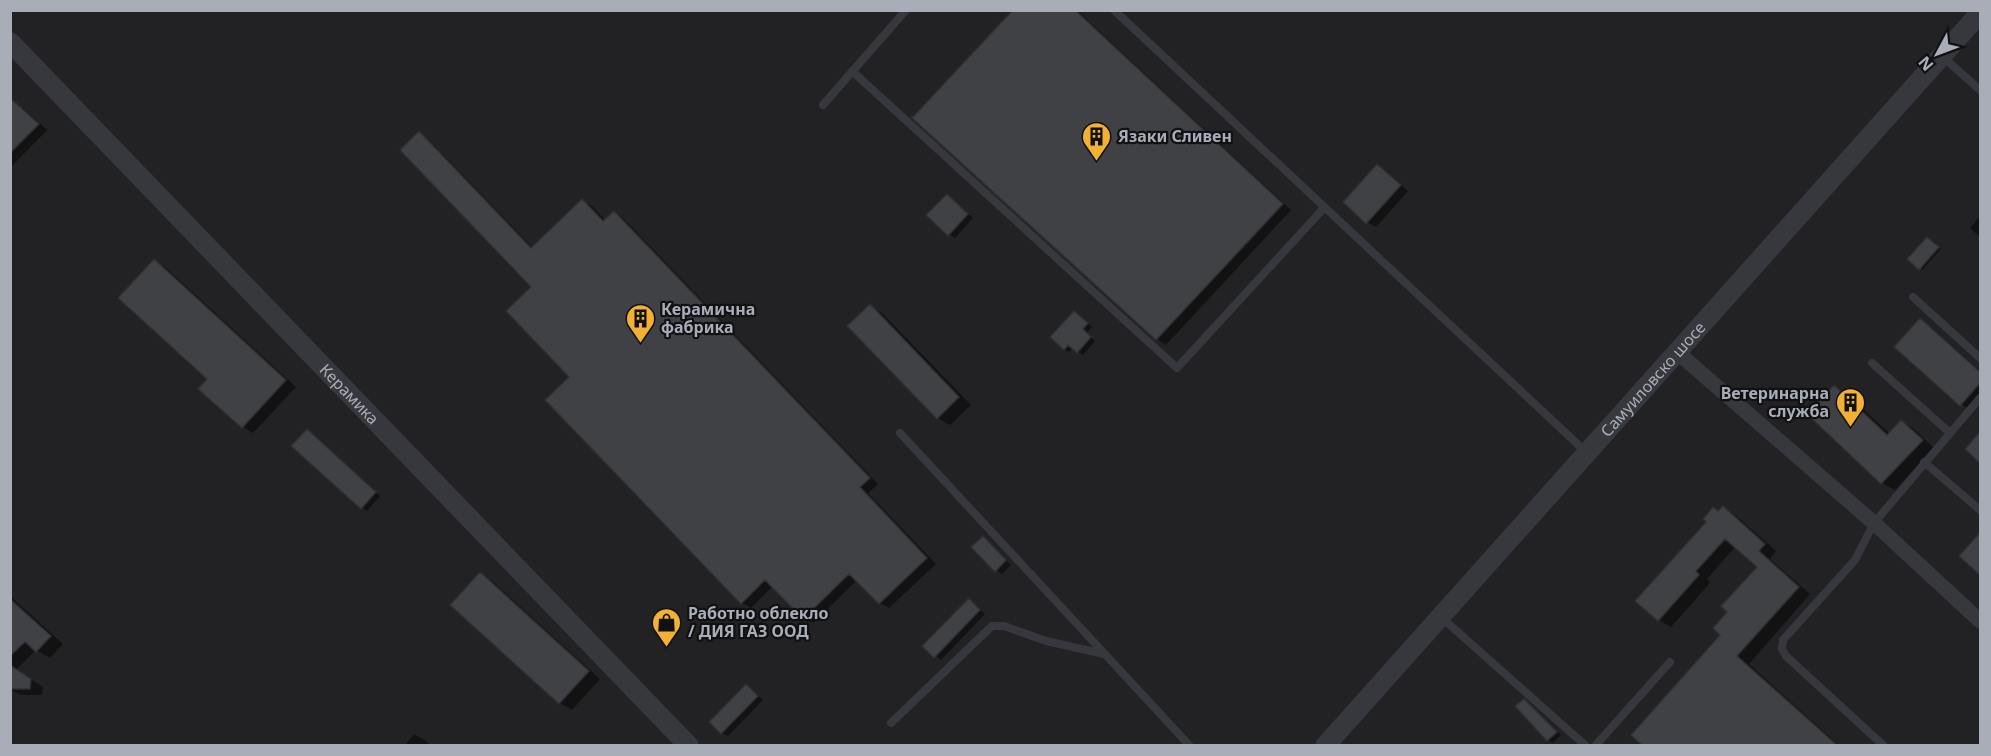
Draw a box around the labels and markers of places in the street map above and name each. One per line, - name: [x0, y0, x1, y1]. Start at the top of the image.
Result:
- building icon: Язаки Сливен: [1081, 120, 1113, 162]
- place label: Язаки Сливен: [1118, 125, 1232, 147]
- place label: Керамична фабрика: [661, 298, 755, 338]
- building icon: Керамична фабрика: [624, 302, 656, 344]
- place label: Ветеринарна служба: [1721, 382, 1829, 422]
- building icon: Ветеринарна служба: [1834, 386, 1866, 428]
- place label: Работно облекло / ДИЯ ГАЗ ООД: [688, 602, 829, 642]
- shop icon: Работно облекло / ДИЯ ГАЗ ООД: [651, 606, 683, 648]

